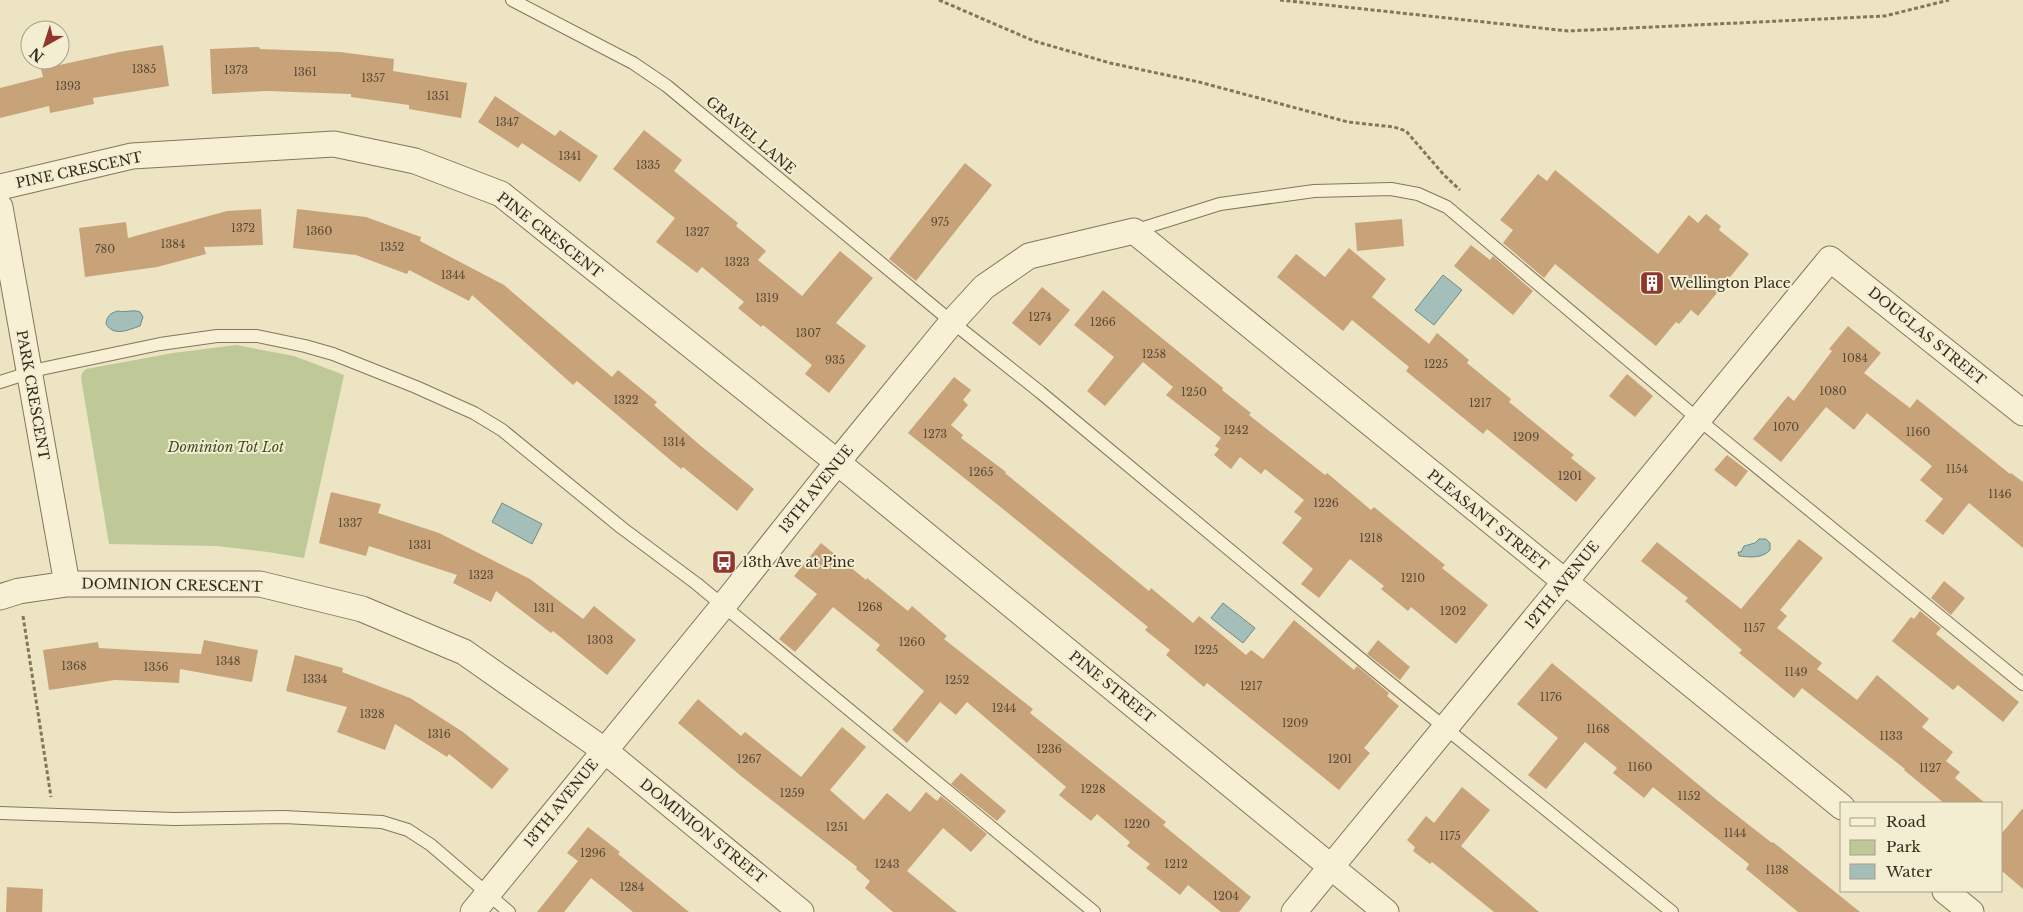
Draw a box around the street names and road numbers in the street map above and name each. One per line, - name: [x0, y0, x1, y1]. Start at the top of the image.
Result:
- street label: GRAVEL LANE: [702, 92, 800, 178]
- street label: PINE CRESCENT: [14, 148, 144, 192]
- street label: PINE CRESCENT: [494, 188, 606, 282]
- street label: DOUGLAS STREET: [1864, 283, 1990, 389]
- street label: PARK CRESCENT: [13, 328, 53, 462]
- street label: 13TH AVENUE: [775, 441, 857, 537]
- street label: PLEASANT STREET: [1424, 466, 1552, 574]
- street label: 12TH AVENUE: [1521, 537, 1603, 633]
- street label: DOMINION CRESCENT: [81, 574, 263, 596]
- street label: PINE STREET: [1066, 647, 1158, 727]
- street label: 13TH AVENUE: [520, 755, 602, 851]
- street label: DOMINION STREET: [636, 775, 770, 887]

